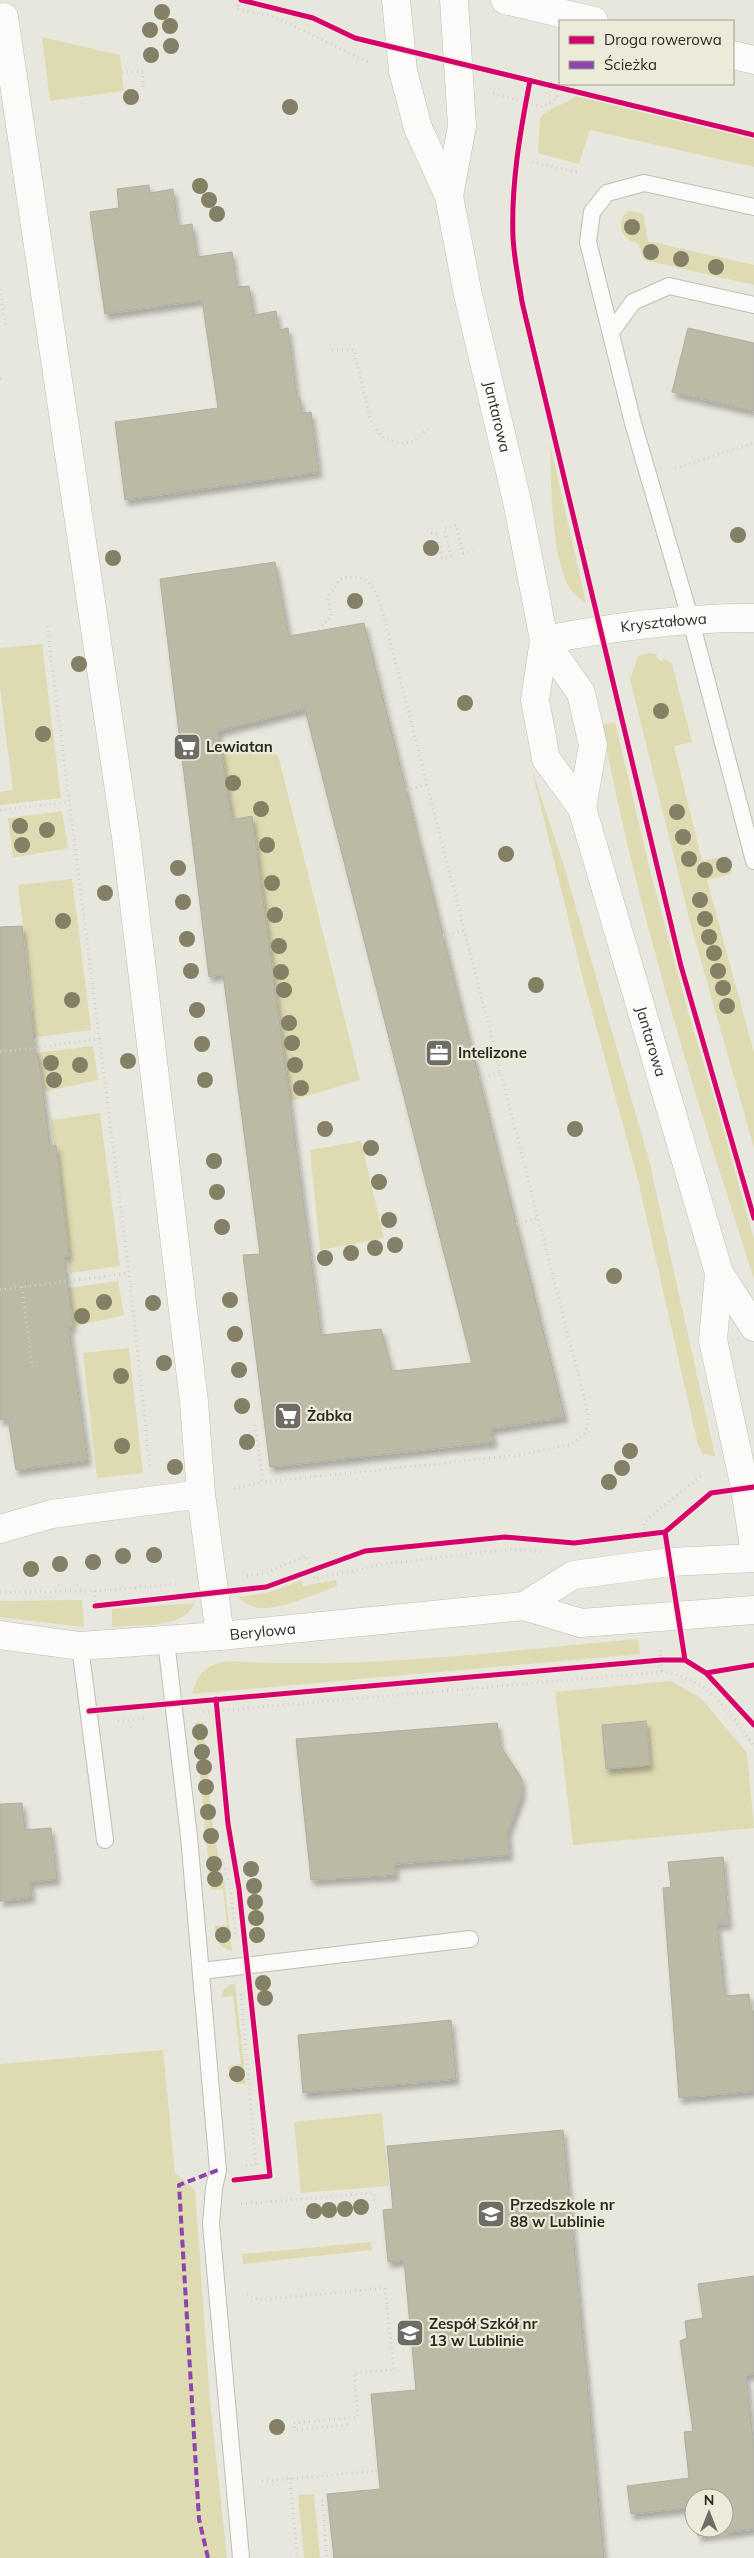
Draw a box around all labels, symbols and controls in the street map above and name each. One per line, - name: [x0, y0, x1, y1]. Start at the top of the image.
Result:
- legend: [559, 20, 734, 85]
- text: Droga rowerowa: [604, 30, 722, 49]
- text: Ścieżka: [604, 55, 657, 74]
- street label: Jantarowa: [480, 379, 515, 454]
- street label: Kryształowa: [619, 609, 707, 636]
- supermarket icon: Lewiatan: [172, 732, 202, 762]
- place label: Lewiatan: [206, 737, 273, 756]
- street label: Jantarowa: [632, 1004, 671, 1079]
- office icon: Intelizone: [424, 1038, 454, 1068]
- place label: Intelizone: [458, 1043, 527, 1062]
- supermarket icon: Żabka: [273, 1401, 303, 1431]
- place label: Żabka: [307, 1406, 352, 1425]
- street label: Berylowa: [229, 1619, 297, 1644]
- place label: Przedszkole nr 88 w Lublinie: [510, 2195, 615, 2231]
- school or university icon: Przedszkole nr 88 w Lublinie: [476, 2199, 506, 2229]
- place label: Zespół Szkół nr 13 w Lublinie: [429, 2314, 537, 2350]
- school or university icon: Zespół Szkół nr 13 w Lublinie: [395, 2318, 425, 2348]
- north arrow: [684, 2488, 734, 2538]
- text: N: [704, 2491, 714, 2509]

